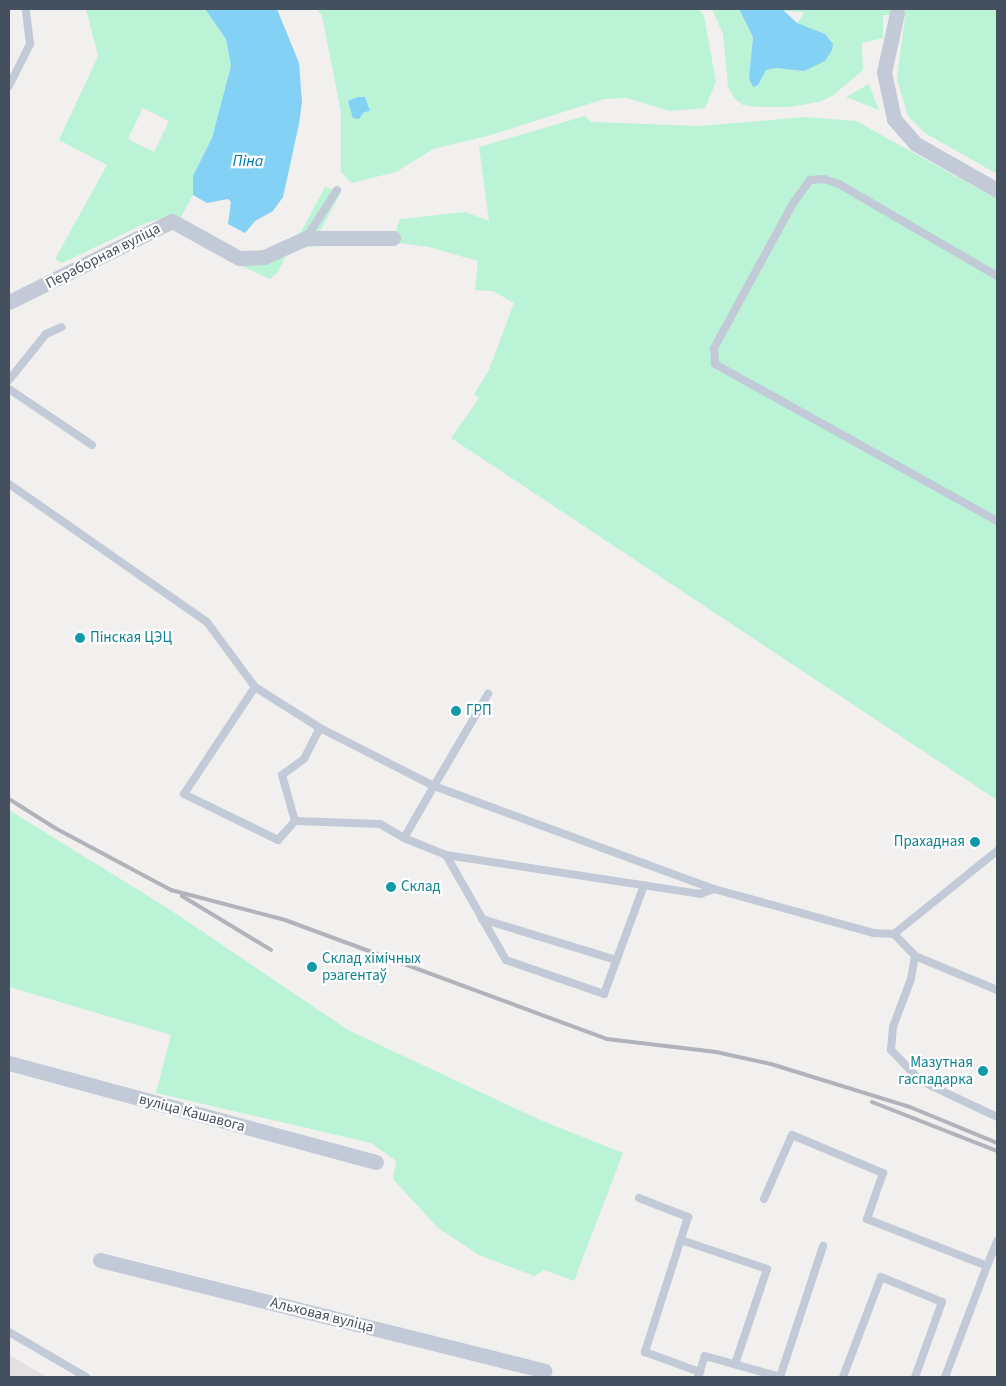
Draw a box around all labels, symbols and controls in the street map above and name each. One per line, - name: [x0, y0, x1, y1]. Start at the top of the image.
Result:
- water label: Піна: [233, 151, 263, 171]
- street label: Пераборная вуліца: [43, 219, 163, 293]
- place label: Пінская ЦЭЦ: [90, 629, 172, 647]
- marker: Пінская ЦЭЦ: [74, 632, 86, 644]
- place label: ГРП: [466, 702, 492, 720]
- marker: ГРП: [450, 705, 462, 717]
- place label: Прахадная: [894, 833, 965, 851]
- marker: Прахадная: [969, 836, 981, 848]
- place label: Склад: [401, 878, 441, 896]
- marker: Склад: [385, 881, 397, 893]
- place label: Склад хімічных рэагентаў: [322, 949, 421, 984]
- marker: Склад хімічных рэагентаў: [306, 961, 318, 973]
- place label: Мазутная гаспадарка: [898, 1053, 973, 1088]
- marker: Мазутная гаспадарка: [977, 1065, 989, 1077]
- street label: вуліца Кашавога: [137, 1090, 247, 1136]
- street label: Альховая вуліца: [268, 1293, 376, 1337]

